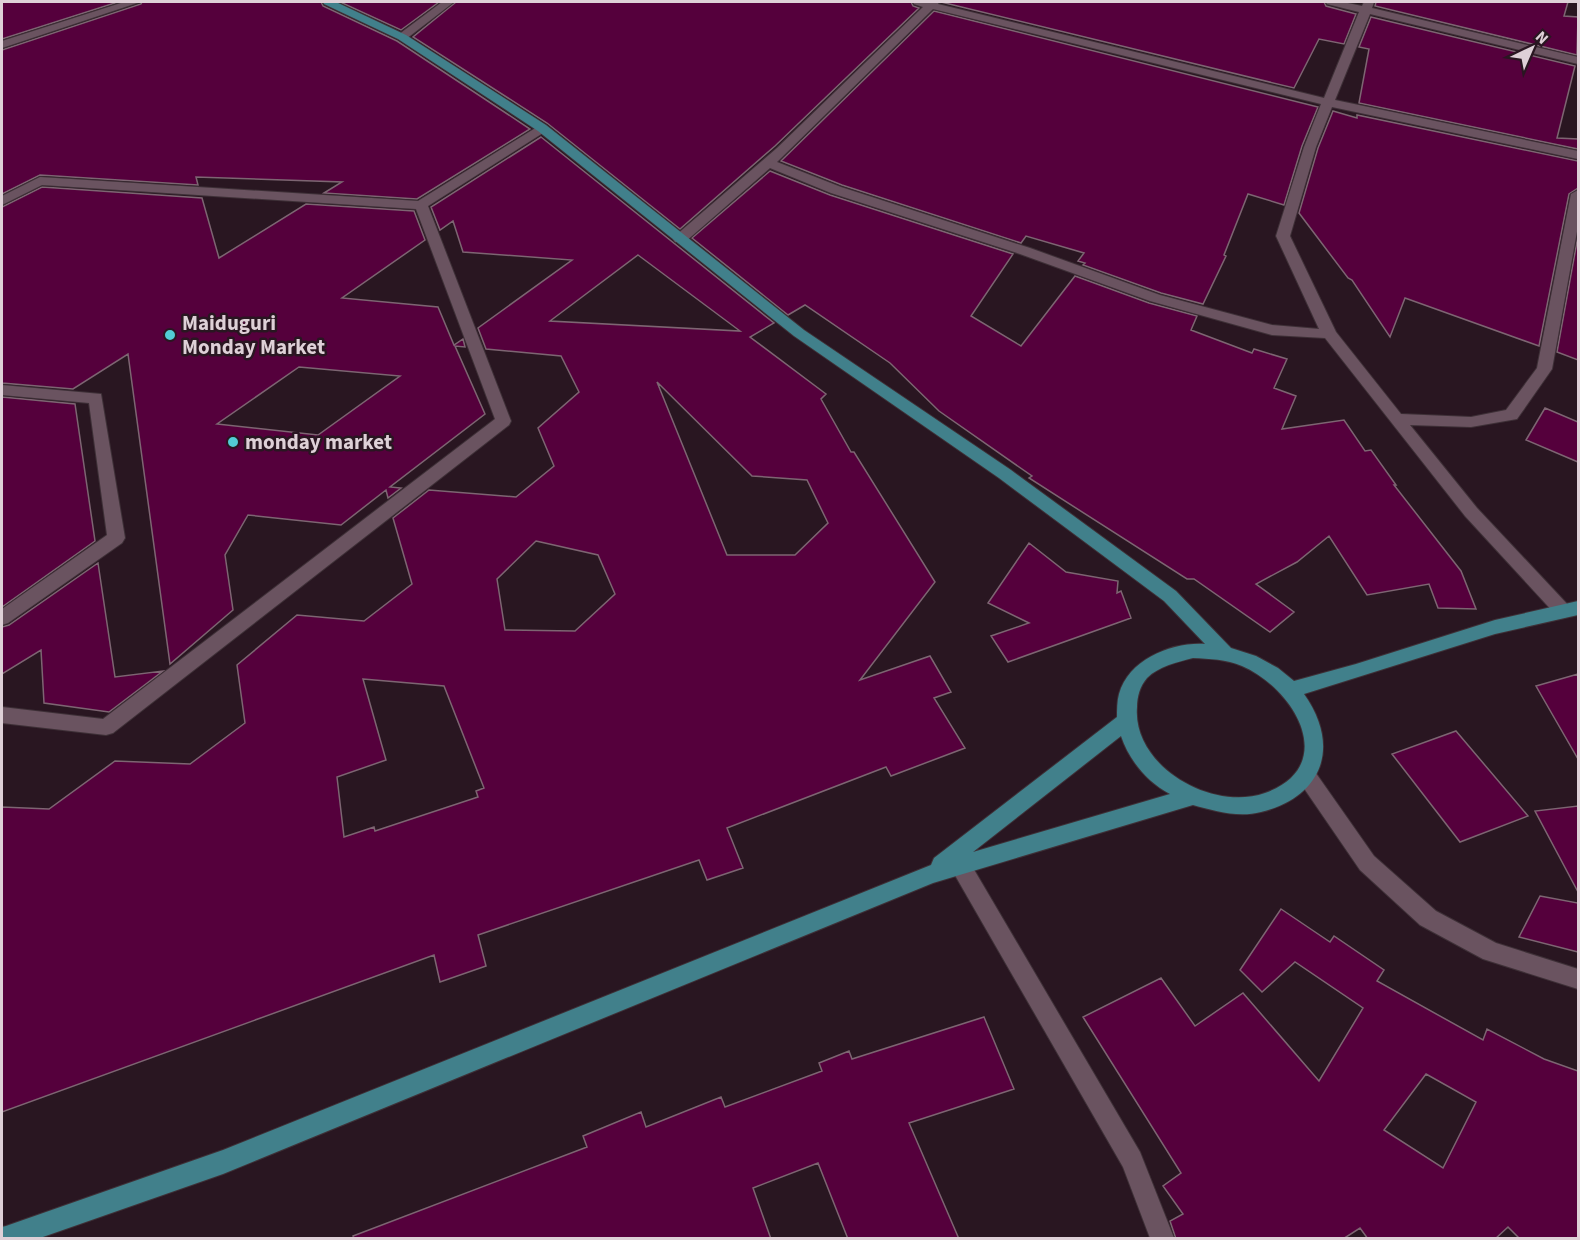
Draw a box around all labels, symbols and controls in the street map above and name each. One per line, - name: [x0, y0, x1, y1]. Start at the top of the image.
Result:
- north arrow: [1502, 18, 1562, 78]
- text: N: [1530, 26, 1553, 50]
- place label: Maiduguri Monday Market: [182, 308, 325, 362]
- marker: Maiduguri Monday Market: [163, 328, 177, 342]
- place label: monday market: [245, 427, 392, 457]
- marker: monday market: [226, 435, 240, 449]

